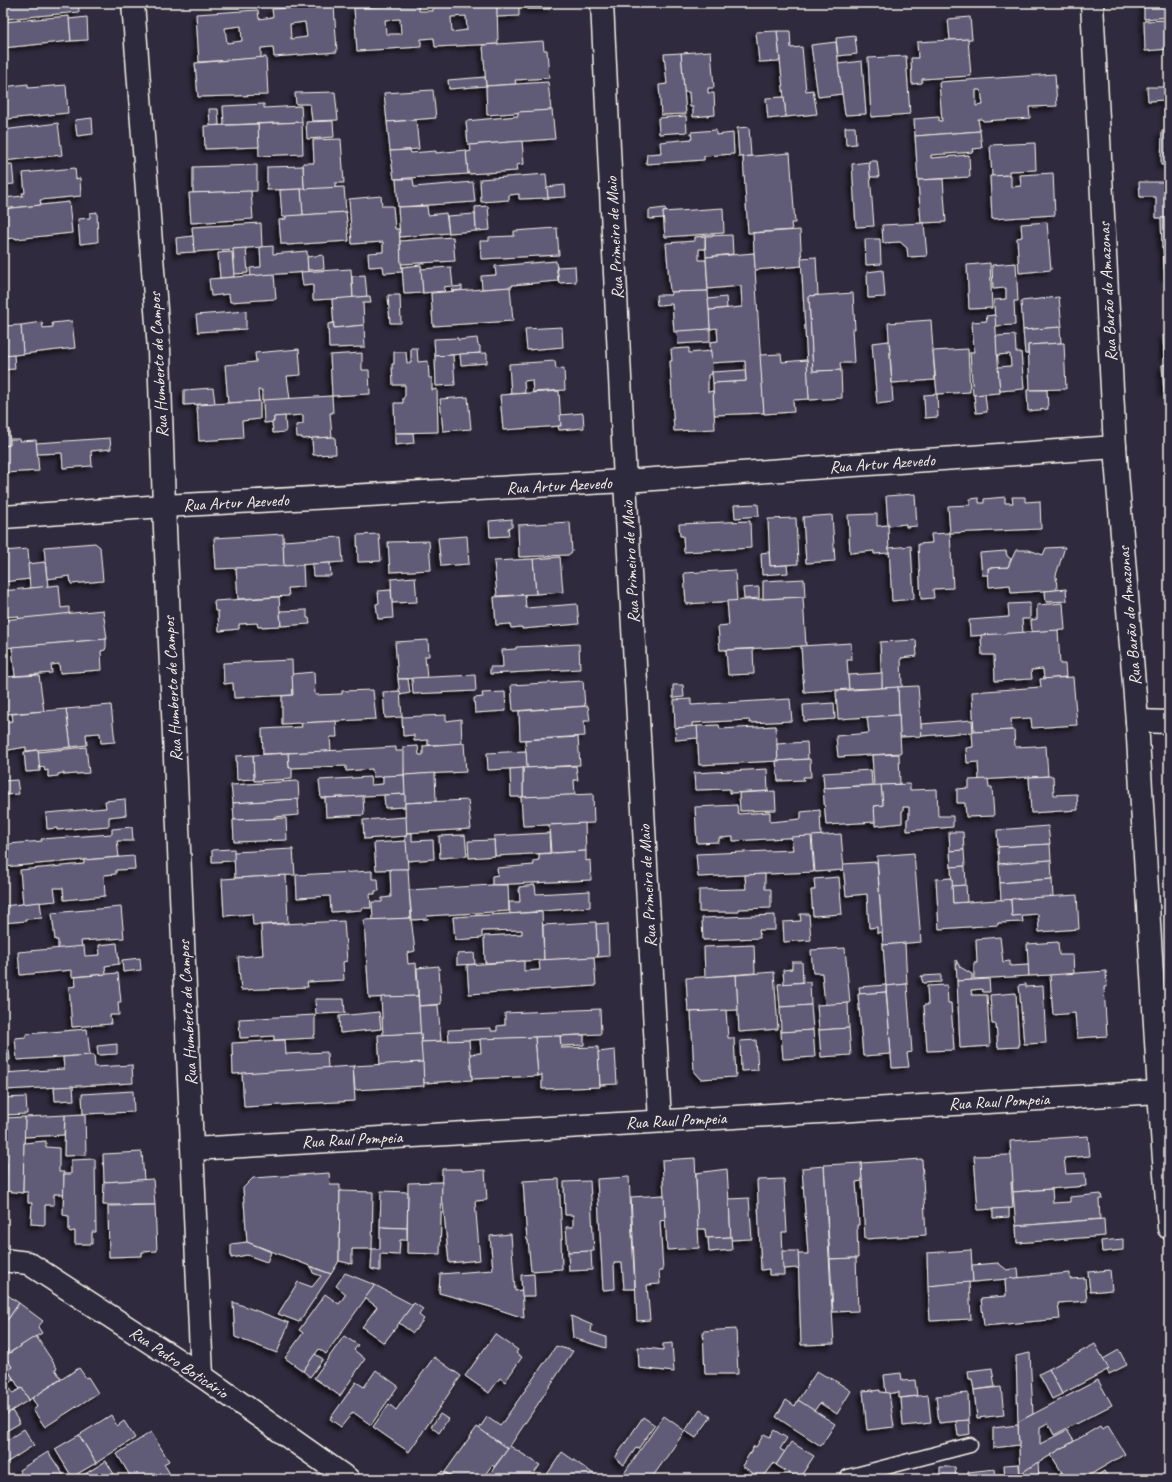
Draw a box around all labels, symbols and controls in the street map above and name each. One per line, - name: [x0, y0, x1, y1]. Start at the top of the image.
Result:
- street label: Rua Primeiro de Maio: [601, 175, 628, 300]
- street label: Rua Barão do Amazonas: [1093, 221, 1122, 362]
- street label: Rua Humberto de Campos: [144, 291, 173, 438]
- street label: Rua Artur Azevedo: [829, 449, 936, 478]
- street label: Rua Artur Azevedo: [506, 472, 613, 499]
- street label: Rua Artur Azevedo: [183, 489, 290, 516]
- street label: Rua Primeiro de Maio: [617, 499, 644, 624]
- street label: Rua Barão do Amazonas: [1113, 544, 1146, 686]
- street label: Rua Humberto de Campos: [158, 615, 187, 762]
- street label: Rua Primeiro de Maio: [634, 823, 661, 948]
- street label: Rua Humberto de Campos: [173, 939, 202, 1086]
- street label: Rua Raul Pompeia: [948, 1088, 1051, 1115]
- street label: Rua Raul Pompeia: [625, 1107, 728, 1134]
- street label: Rua Raul Pompeia: [301, 1126, 404, 1153]
- street label: Rua Pedro Boticário: [125, 1322, 234, 1404]

